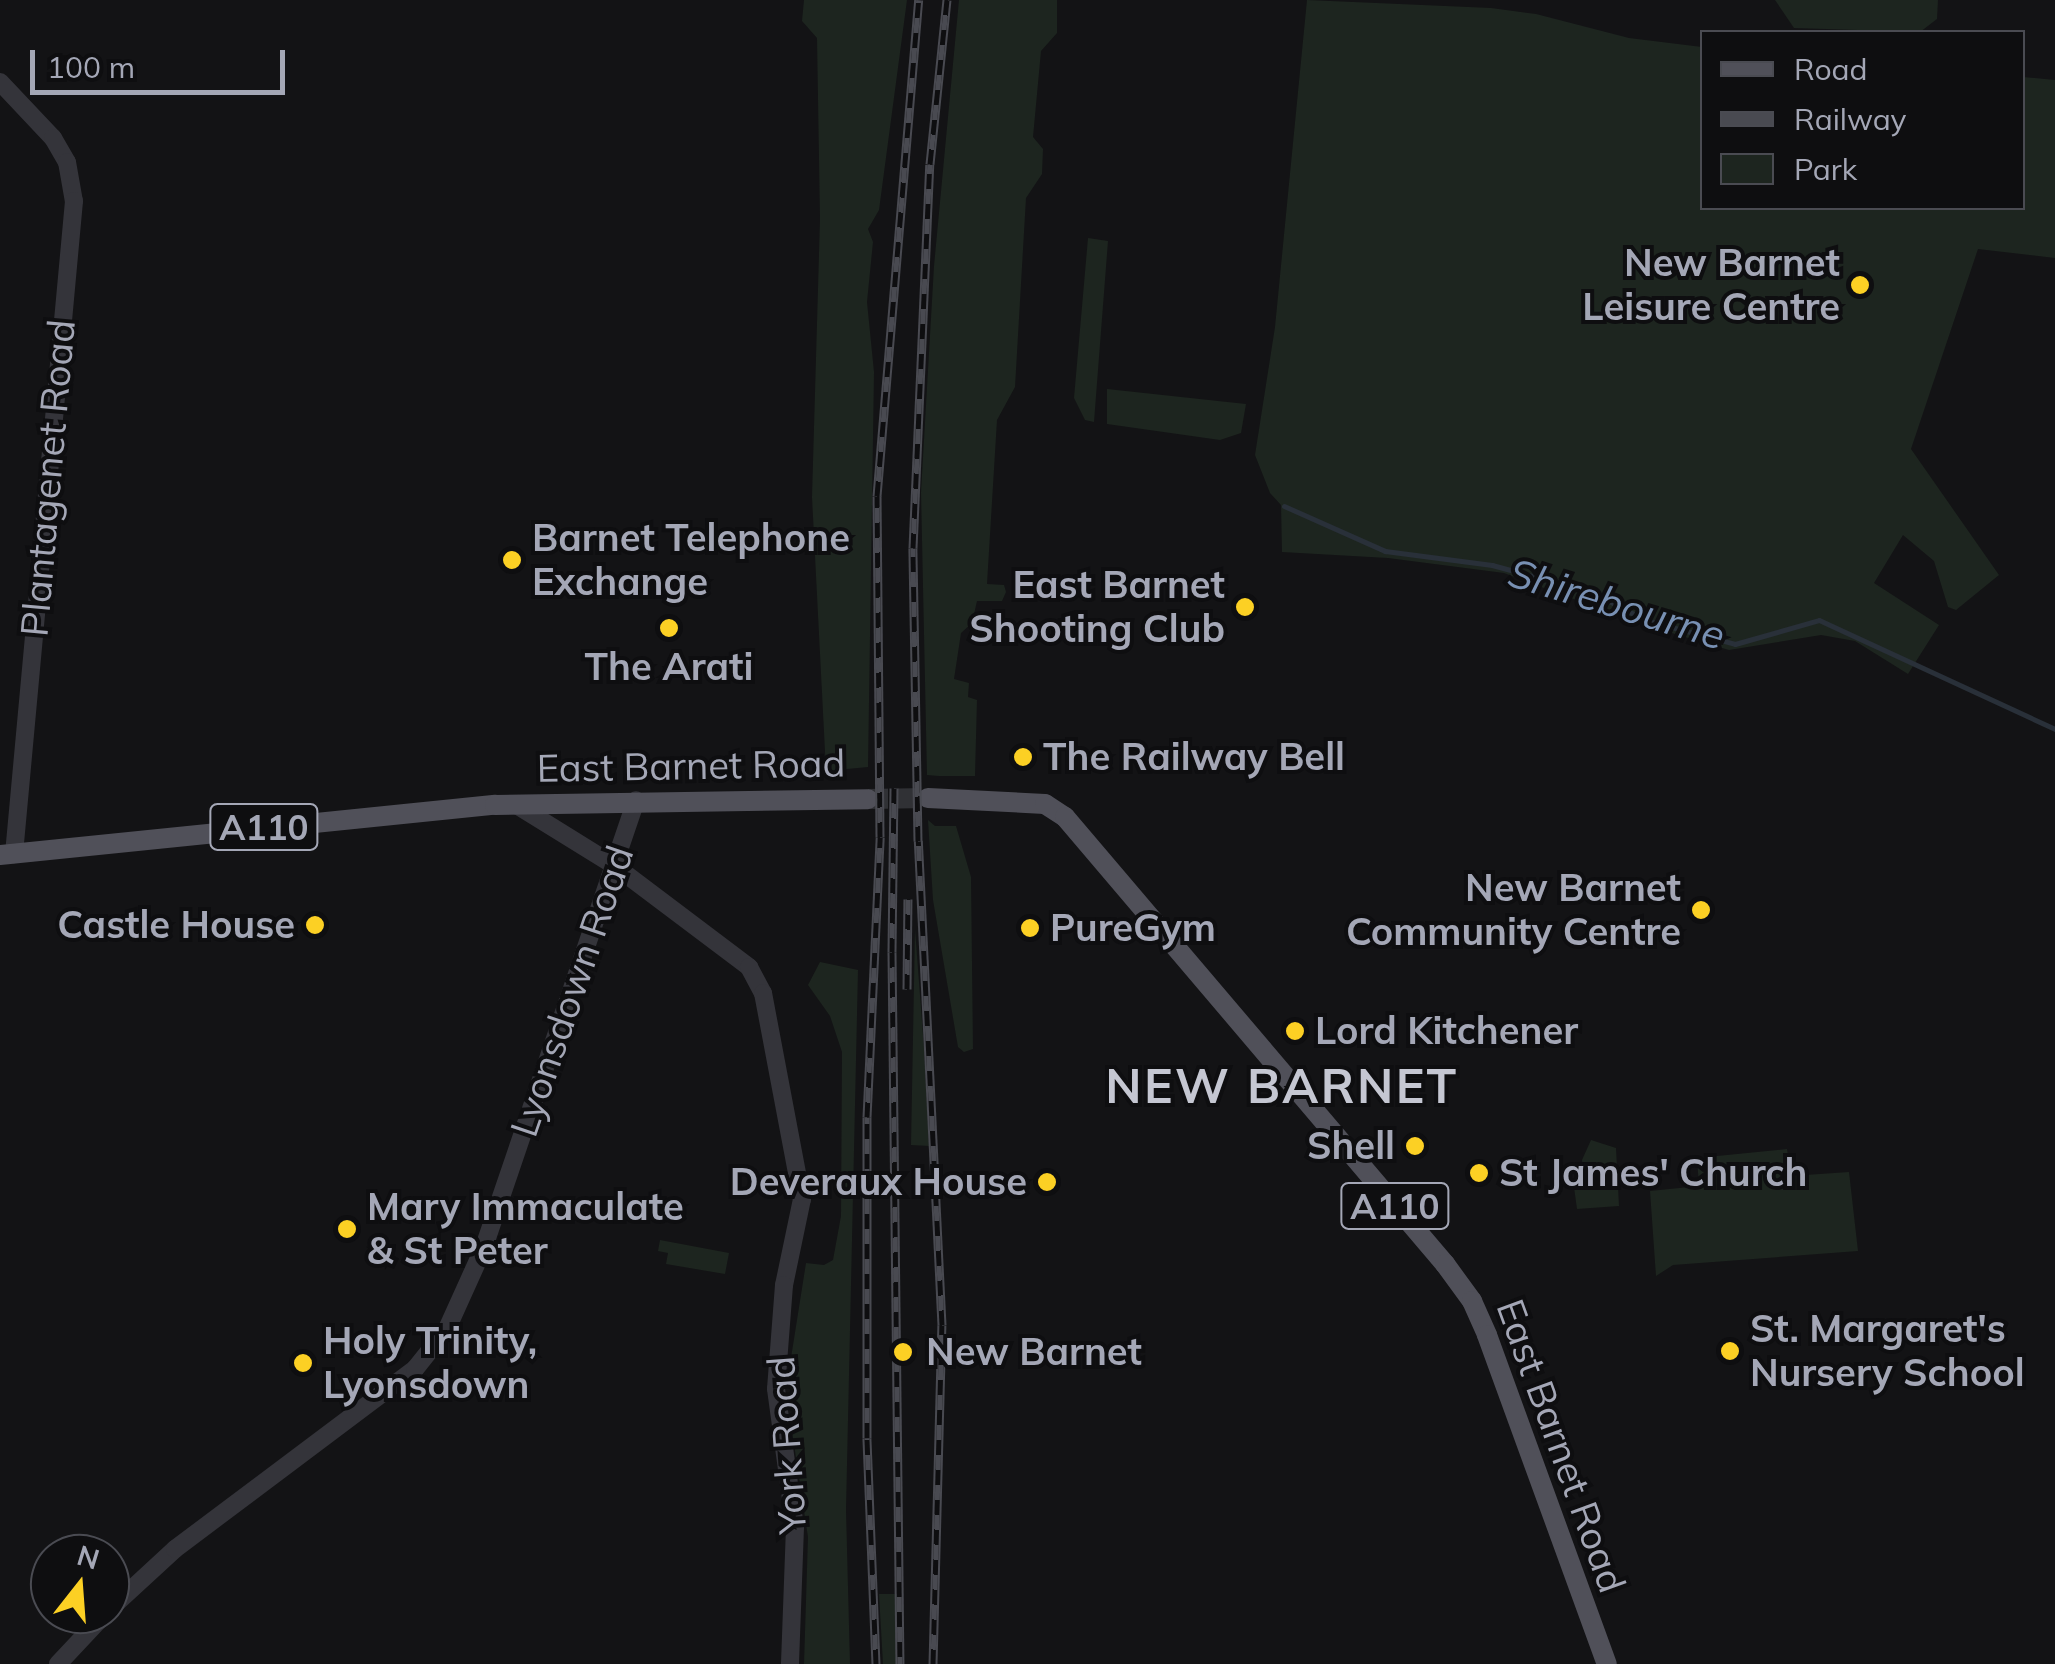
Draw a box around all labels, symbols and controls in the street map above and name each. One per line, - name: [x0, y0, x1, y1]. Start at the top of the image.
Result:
- scale bar: [35, 30, 290, 92]
- legend: [1700, 30, 2025, 210]
- text: 100 m: [47, 48, 135, 86]
- text: Road: [1794, 50, 1868, 88]
- text: Railway: [1794, 100, 1907, 138]
- text: Park: [1794, 150, 1857, 188]
- place label: New Barnet Leisure Centre: [1582, 240, 1840, 330]
- marker: New Barnet Leisure Centre: [1849, 274, 1871, 296]
- street label: Plantagenet Road: [11, 318, 85, 638]
- place label: Barnet Telephone Exchange: [532, 515, 850, 604]
- water label: Shirebourne: [1503, 547, 1731, 659]
- marker: Barnet Telephone Exchange: [501, 549, 523, 571]
- place label: East Barnet Shooting Club: [969, 562, 1225, 652]
- marker: East Barnet Shooting Club: [1234, 596, 1256, 618]
- marker: The Arati: [658, 617, 680, 639]
- place label: The Arati: [585, 644, 753, 690]
- place label: The Railway Bell: [1043, 734, 1345, 780]
- street label: East Barnet Road: [536, 741, 846, 791]
- marker: The Railway Bell: [1012, 746, 1034, 768]
- road number: A110: [209, 797, 319, 857]
- street label: Lyonsdown Road: [501, 840, 643, 1142]
- place label: New Barnet Community Centre: [1346, 865, 1681, 954]
- marker: New Barnet Community Centre: [1690, 899, 1712, 921]
- place label: Castle House: [57, 902, 295, 948]
- place label: PureGym: [1050, 905, 1216, 951]
- marker: Castle House: [304, 914, 326, 936]
- marker: PureGym: [1019, 917, 1041, 939]
- place label: Lord Kitchener: [1315, 1008, 1578, 1054]
- marker: Lord Kitchener: [1284, 1020, 1306, 1042]
- district label: NEW BARNET: [1105, 1057, 1459, 1115]
- place label: Shell: [1307, 1123, 1395, 1169]
- marker: Shell: [1404, 1135, 1426, 1157]
- place label: St James' Church: [1499, 1150, 1807, 1196]
- place label: Deveraux House: [730, 1159, 1027, 1205]
- marker: St James' Church: [1468, 1162, 1490, 1184]
- marker: Deveraux House: [1036, 1171, 1058, 1193]
- road number: A110: [1340, 1176, 1450, 1236]
- place label: Mary Immaculate & St Peter: [367, 1184, 684, 1274]
- marker: Mary Immaculate & St Peter: [336, 1218, 358, 1240]
- street label: East Barnet Road: [1487, 1293, 1635, 1599]
- place label: St. Margaret's Nursery School: [1750, 1306, 2025, 1396]
- place label: Holy Trinity, Lyonsdown: [323, 1318, 537, 1408]
- place label: New Barnet: [926, 1329, 1142, 1375]
- marker: New Barnet: [890, 1339, 916, 1365]
- marker: St. Margaret's Nursery School: [1719, 1340, 1741, 1362]
- marker: Holy Trinity, Lyonsdown: [292, 1352, 314, 1374]
- street label: York Road: [758, 1355, 816, 1535]
- north arrow: [30, 1534, 130, 1634]
- text: N: [73, 1537, 104, 1577]

